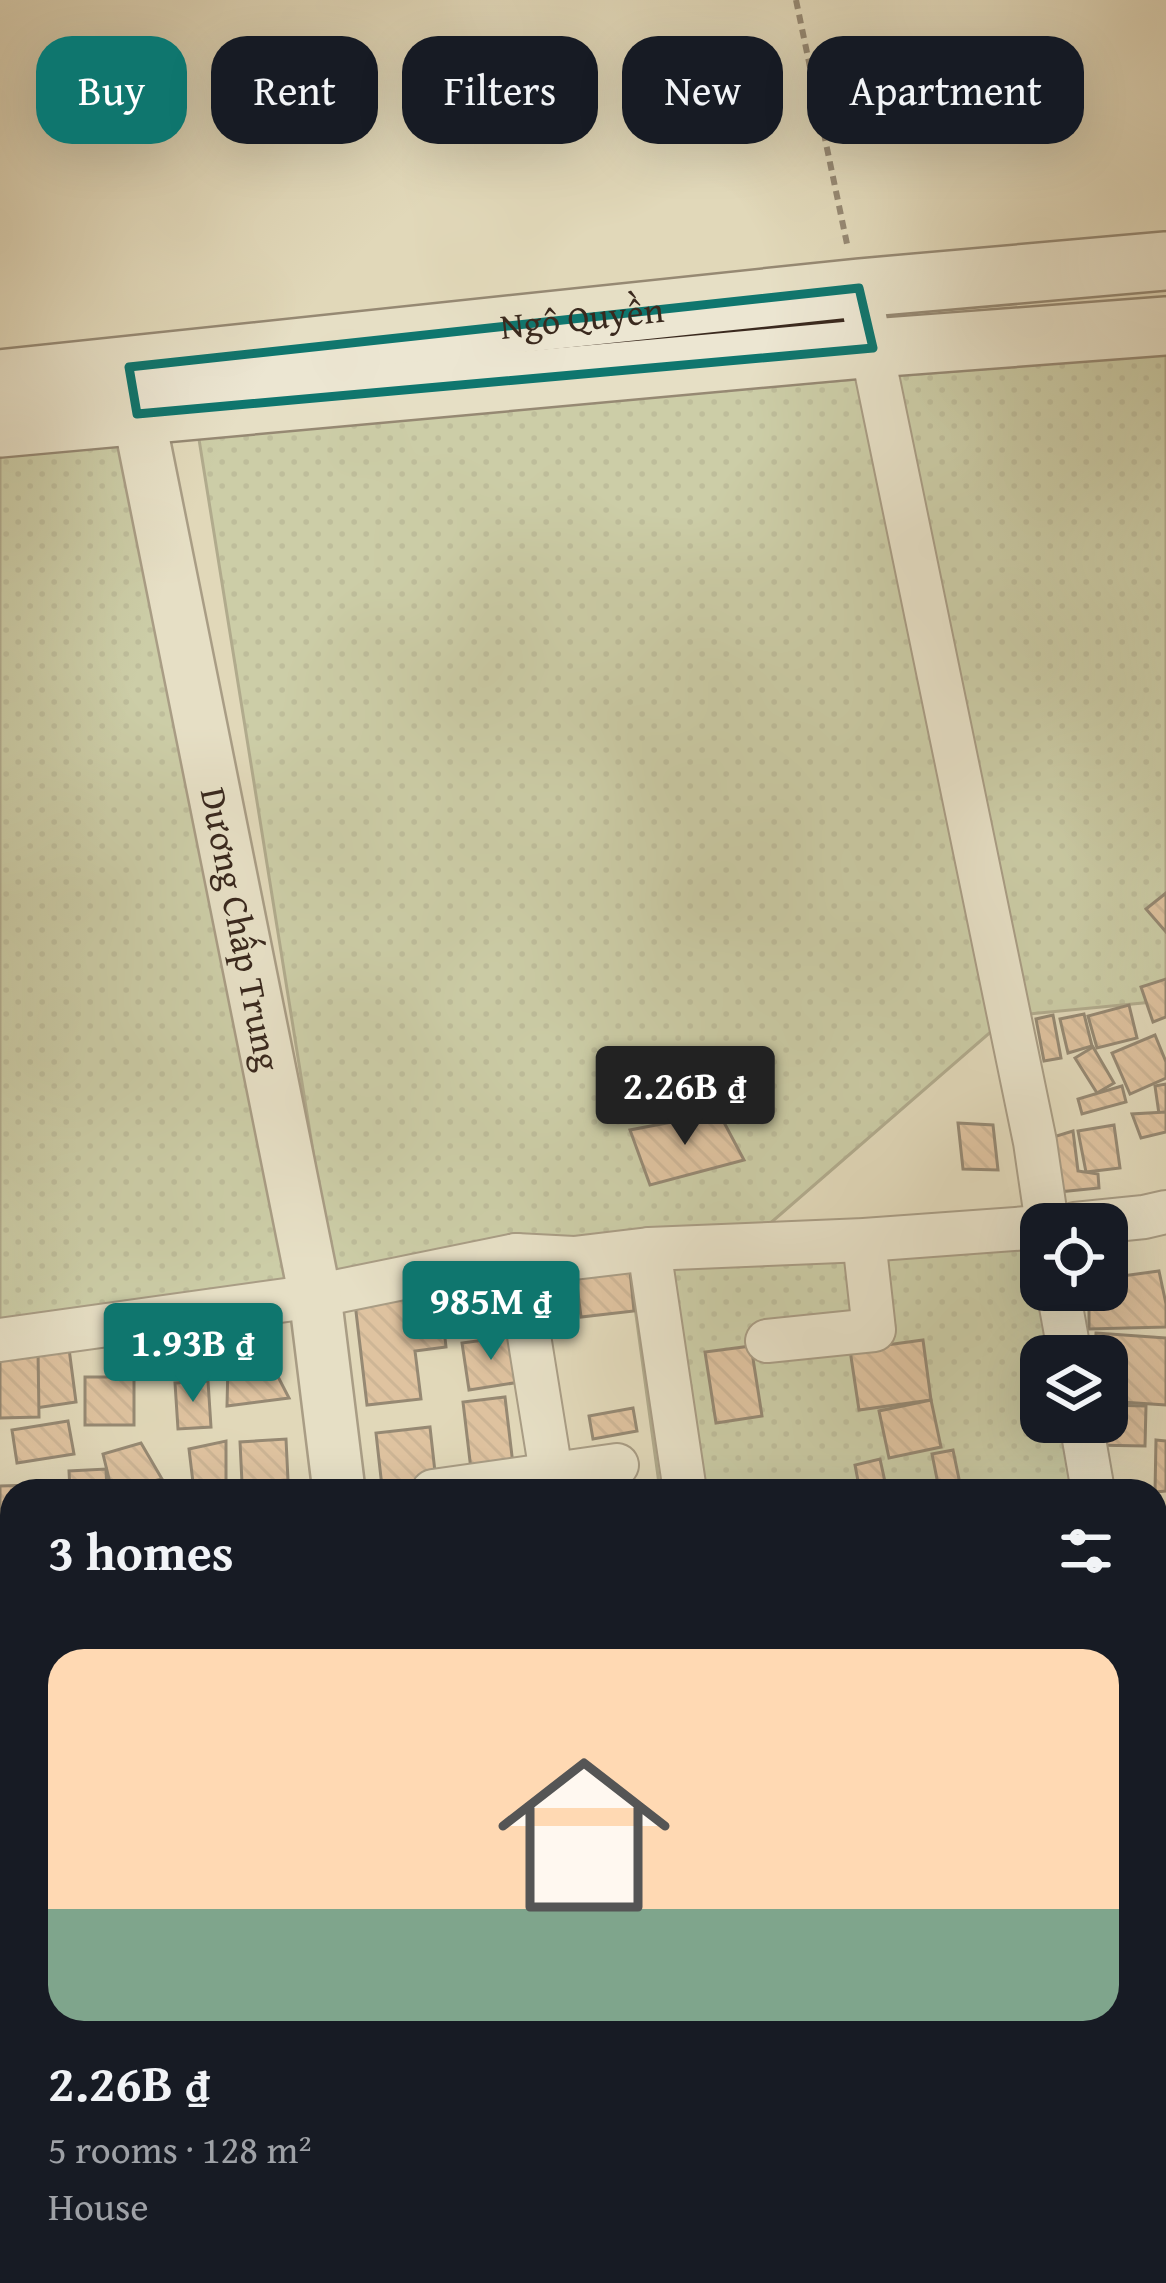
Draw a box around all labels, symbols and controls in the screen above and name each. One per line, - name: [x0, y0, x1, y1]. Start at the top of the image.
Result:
- chip: Buy: [36, 36, 187, 144]
- chip: Rent: [211, 36, 378, 144]
- chip: Filters: [402, 36, 598, 144]
- chip: New: [622, 36, 783, 144]
- chip: Apartment: [807, 36, 1084, 144]
- street label: Ngô Quyền: [497, 282, 666, 352]
- street label: Dương Chấp Trung: [188, 783, 296, 1075]
- pin: 2.26B ₫: [574, 1046, 796, 1148]
- text: 2.26B ₫: [623, 1056, 747, 1113]
- map controls: [1020, 1203, 1128, 1443]
- button: locate: [1020, 1203, 1128, 1311]
- pin: 985M ₫: [393, 1261, 589, 1363]
- text: 985M ₫: [430, 1271, 552, 1328]
- pin: 1.93B ₫: [82, 1303, 304, 1405]
- text: 1.93B ₫: [131, 1313, 255, 1370]
- button: layers: [1020, 1335, 1128, 1443]
- text: 3 homes: [48, 1514, 234, 1589]
- icon: filters: [1053, 1518, 1119, 1584]
- icon: home: [476, 1727, 692, 1943]
- text: 2.26B ₫: [48, 2045, 211, 2120]
- text: 5 rooms · 128 m²: [48, 2120, 312, 2177]
- text: House: [48, 2177, 149, 2234]

